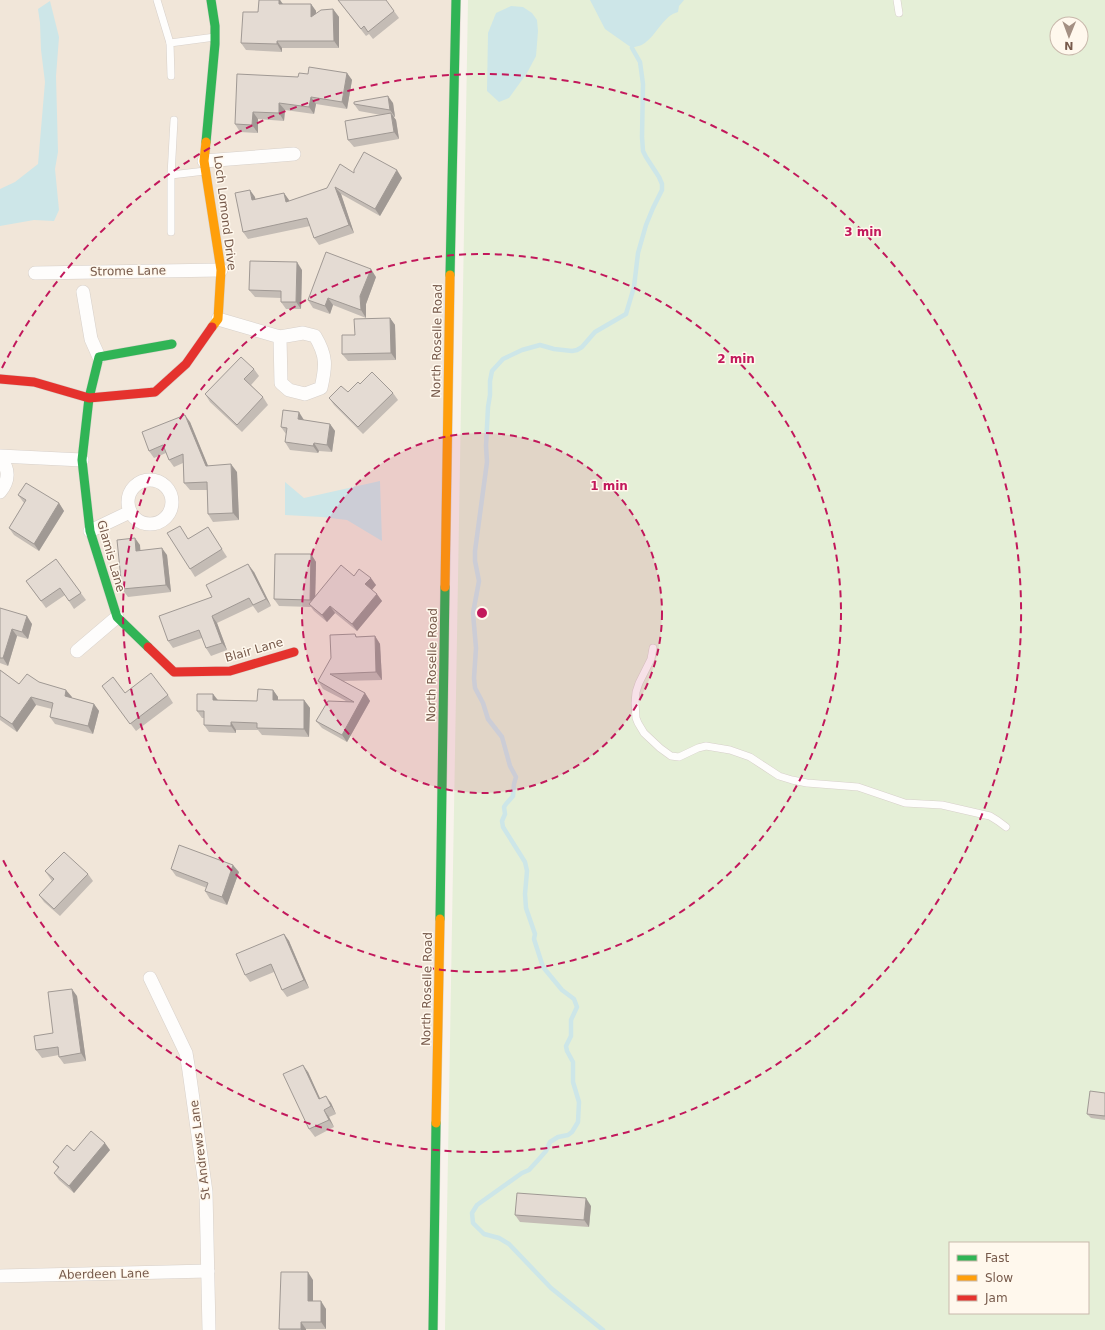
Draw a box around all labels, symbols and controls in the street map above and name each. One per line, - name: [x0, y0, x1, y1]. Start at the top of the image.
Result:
- north arrow: [1049, 16, 1089, 56]
- text: N: [1064, 39, 1074, 52]
- street label: Loch Lomond Drive: [211, 155, 239, 271]
- text: 3 min: [844, 225, 882, 239]
- street label: Strome Lane: [90, 263, 166, 279]
- street label: North Roselle Road: [429, 284, 445, 398]
- text: 2 min: [717, 352, 755, 366]
- text: 1 min: [590, 479, 628, 493]
- street label: Glamis Lane: [94, 518, 128, 594]
- centre of rings: [475, 606, 489, 620]
- street label: North Roselle Road: [424, 608, 440, 722]
- street label: Blair Lane: [223, 635, 285, 665]
- street label: North Roselle Road: [419, 932, 435, 1046]
- street label: St Andrews Lane: [187, 1099, 213, 1201]
- legend: [949, 1242, 1089, 1314]
- text: Fast: [985, 1251, 1009, 1265]
- street label: Aberdeen Lane: [59, 1266, 149, 1282]
- text: Slow: [985, 1271, 1013, 1285]
- text: Jam: [984, 1291, 1008, 1305]

